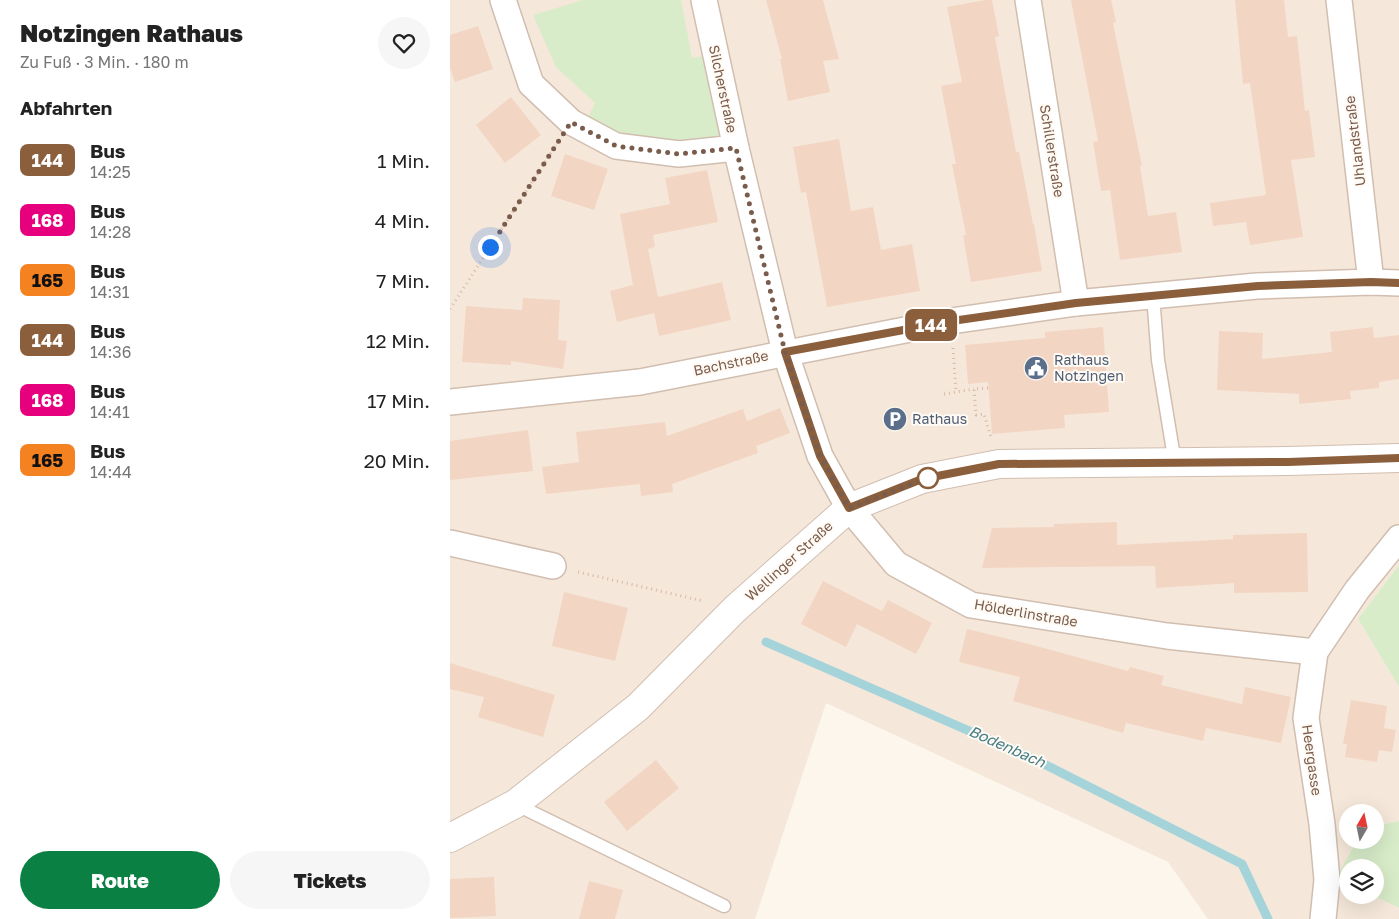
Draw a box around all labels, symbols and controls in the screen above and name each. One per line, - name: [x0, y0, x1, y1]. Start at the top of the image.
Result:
- button: heart: [378, 17, 430, 69]
- text: Notzingen Rathaus: [20, 18, 243, 47]
- street label: Silcherstraße: [706, 43, 741, 134]
- text: Zu Fuß · 3 Min. · 180 m: [20, 52, 189, 72]
- street label: Uhlandstraße: [1341, 95, 1368, 187]
- text: Abfahrten: [20, 96, 112, 119]
- street label: Schillerstraße: [1037, 103, 1068, 199]
- text: Bus: [90, 139, 125, 162]
- text: 144: [32, 149, 63, 171]
- text: 1 Min.: [377, 149, 430, 172]
- text: 14:25: [90, 162, 131, 182]
- text: Bus: [90, 199, 125, 222]
- text: 168: [31, 209, 64, 231]
- text: 4 Min.: [375, 209, 430, 232]
- text: 14:28: [90, 222, 131, 242]
- your location: [478, 235, 503, 260]
- text: Bus: [90, 259, 125, 282]
- text: 165: [32, 269, 63, 291]
- text: 7 Min.: [376, 269, 430, 292]
- text: 14:31: [90, 282, 129, 302]
- line badge: 144: [902, 309, 960, 341]
- text: 144: [915, 314, 947, 336]
- text: Bus: [90, 319, 125, 342]
- text: 144: [32, 329, 63, 351]
- text: 12 Min.: [366, 329, 430, 352]
- text: 14:36: [90, 342, 131, 362]
- street label: Bachstraße: [692, 346, 770, 379]
- place label: Rathaus Notzingen: [1054, 351, 1124, 384]
- public building icon: Rathaus Notzingen: [1023, 355, 1049, 381]
- text: Bus: [90, 379, 125, 402]
- text: 168: [31, 389, 64, 411]
- text: 17 Min.: [367, 389, 430, 412]
- text: 14:41: [90, 402, 130, 422]
- parking icon: Rathaus: [882, 406, 908, 432]
- place label: Rathaus: [912, 410, 967, 427]
- text: Bus: [90, 439, 125, 462]
- text: 165: [32, 449, 63, 471]
- text: 20 Min.: [364, 449, 430, 472]
- text: 14:44: [90, 462, 132, 482]
- unlabelled marker: [917, 467, 939, 489]
- street label: Wellinger Straße: [741, 517, 836, 604]
- street label: Hölderlinstraße: [973, 595, 1079, 630]
- water label: Bodenbach: [967, 721, 1049, 771]
- street label: Heergasse: [1299, 723, 1326, 797]
- north arrow: [1339, 804, 1384, 849]
- map controls: [1339, 804, 1384, 904]
- button: Route: [20, 851, 220, 909]
- button: Tickets: [230, 851, 430, 909]
- button: layers: [1339, 859, 1384, 904]

